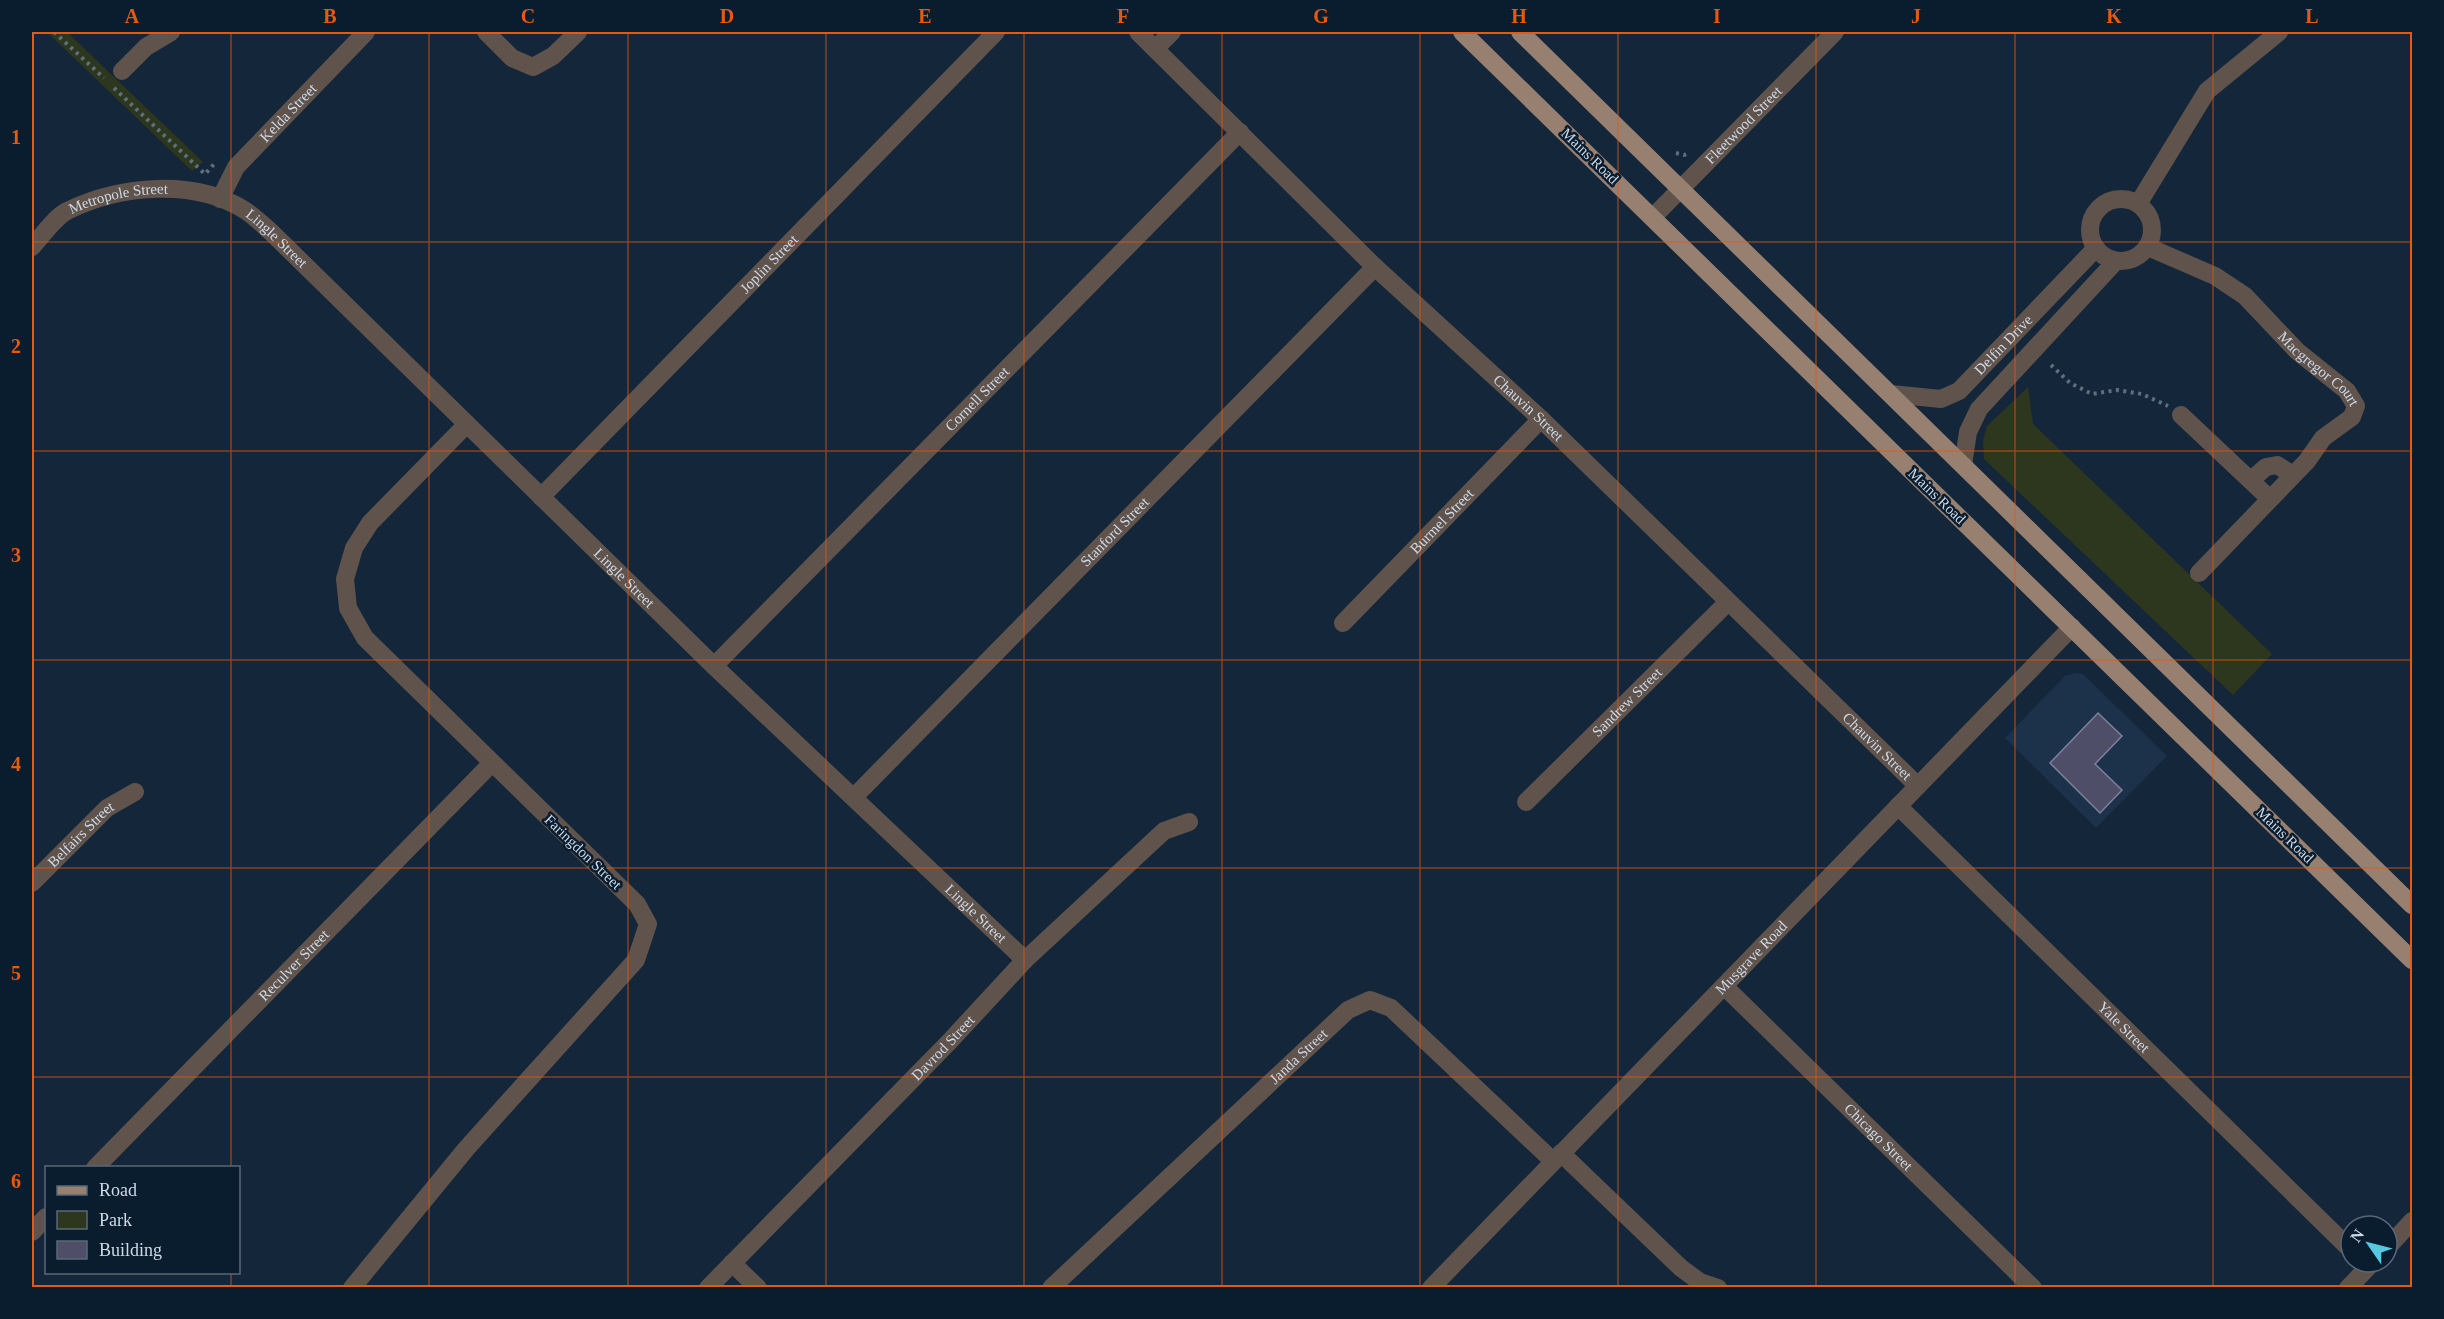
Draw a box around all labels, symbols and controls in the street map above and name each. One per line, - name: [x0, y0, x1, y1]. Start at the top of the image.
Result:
- text: A: [125, 5, 140, 27]
- text: B: [323, 5, 337, 27]
- text: C: [521, 5, 535, 27]
- text: D: [720, 5, 734, 27]
- text: E: [918, 5, 932, 27]
- text: F: [1117, 5, 1129, 27]
- text: G: [1313, 5, 1329, 27]
- text: H: [1511, 5, 1527, 27]
- text: I: [1713, 5, 1721, 27]
- text: J: [1911, 5, 1921, 27]
- text: K: [2106, 5, 2122, 27]
- text: L: [2305, 5, 2319, 27]
- street label: Kelda Street: [257, 80, 320, 145]
- street label: Fleetwood Street: [1702, 82, 1786, 167]
- street label: Mains Road: [1558, 125, 1622, 187]
- text: 1: [11, 126, 21, 148]
- street label: Metropole Street: [66, 181, 169, 217]
- street label: Lingle Street: [243, 206, 311, 272]
- street label: Joplin Street: [737, 231, 802, 297]
- street label: Delfin Drive: [1971, 311, 2036, 378]
- street label: Macgregor Court: [2275, 328, 2363, 410]
- text: 2: [11, 335, 21, 357]
- street label: Cornell Street: [942, 363, 1013, 434]
- street label: Chauvin Street: [1490, 371, 1567, 445]
- street label: Mains Road: [1905, 465, 1969, 527]
- street label: Burmel Street: [1407, 485, 1477, 557]
- street label: Stanford Street: [1077, 493, 1153, 570]
- text: 3: [11, 544, 21, 566]
- street label: Lingle Street: [591, 545, 658, 612]
- street label: Sandrew Street: [1589, 664, 1666, 740]
- street label: Chauvin Street: [1839, 709, 1915, 784]
- text: 4: [11, 753, 21, 775]
- street label: Belfairs Street: [45, 798, 117, 870]
- street label: Mains Road: [2253, 804, 2317, 866]
- street label: Faringdon Street: [541, 811, 625, 893]
- street label: Lingle Street: [942, 881, 1010, 947]
- street label: Musgrave Road: [1712, 918, 1791, 998]
- street label: Reculver Street: [256, 926, 333, 1004]
- text: 5: [11, 962, 21, 984]
- street label: Yale Street: [2095, 999, 2153, 1056]
- street label: Davrod Street: [908, 1011, 978, 1084]
- street label: Janda Street: [1266, 1025, 1331, 1087]
- street label: Chicago Street: [1841, 1100, 1916, 1174]
- legend: [45, 1166, 240, 1274]
- text: 6: [11, 1170, 21, 1192]
- text: Road: [99, 1180, 137, 1200]
- text: Park: [99, 1210, 132, 1230]
- north arrow: [2339, 1214, 2399, 1274]
- text: N: [2347, 1226, 2368, 1245]
- text: Building: [99, 1240, 162, 1260]

